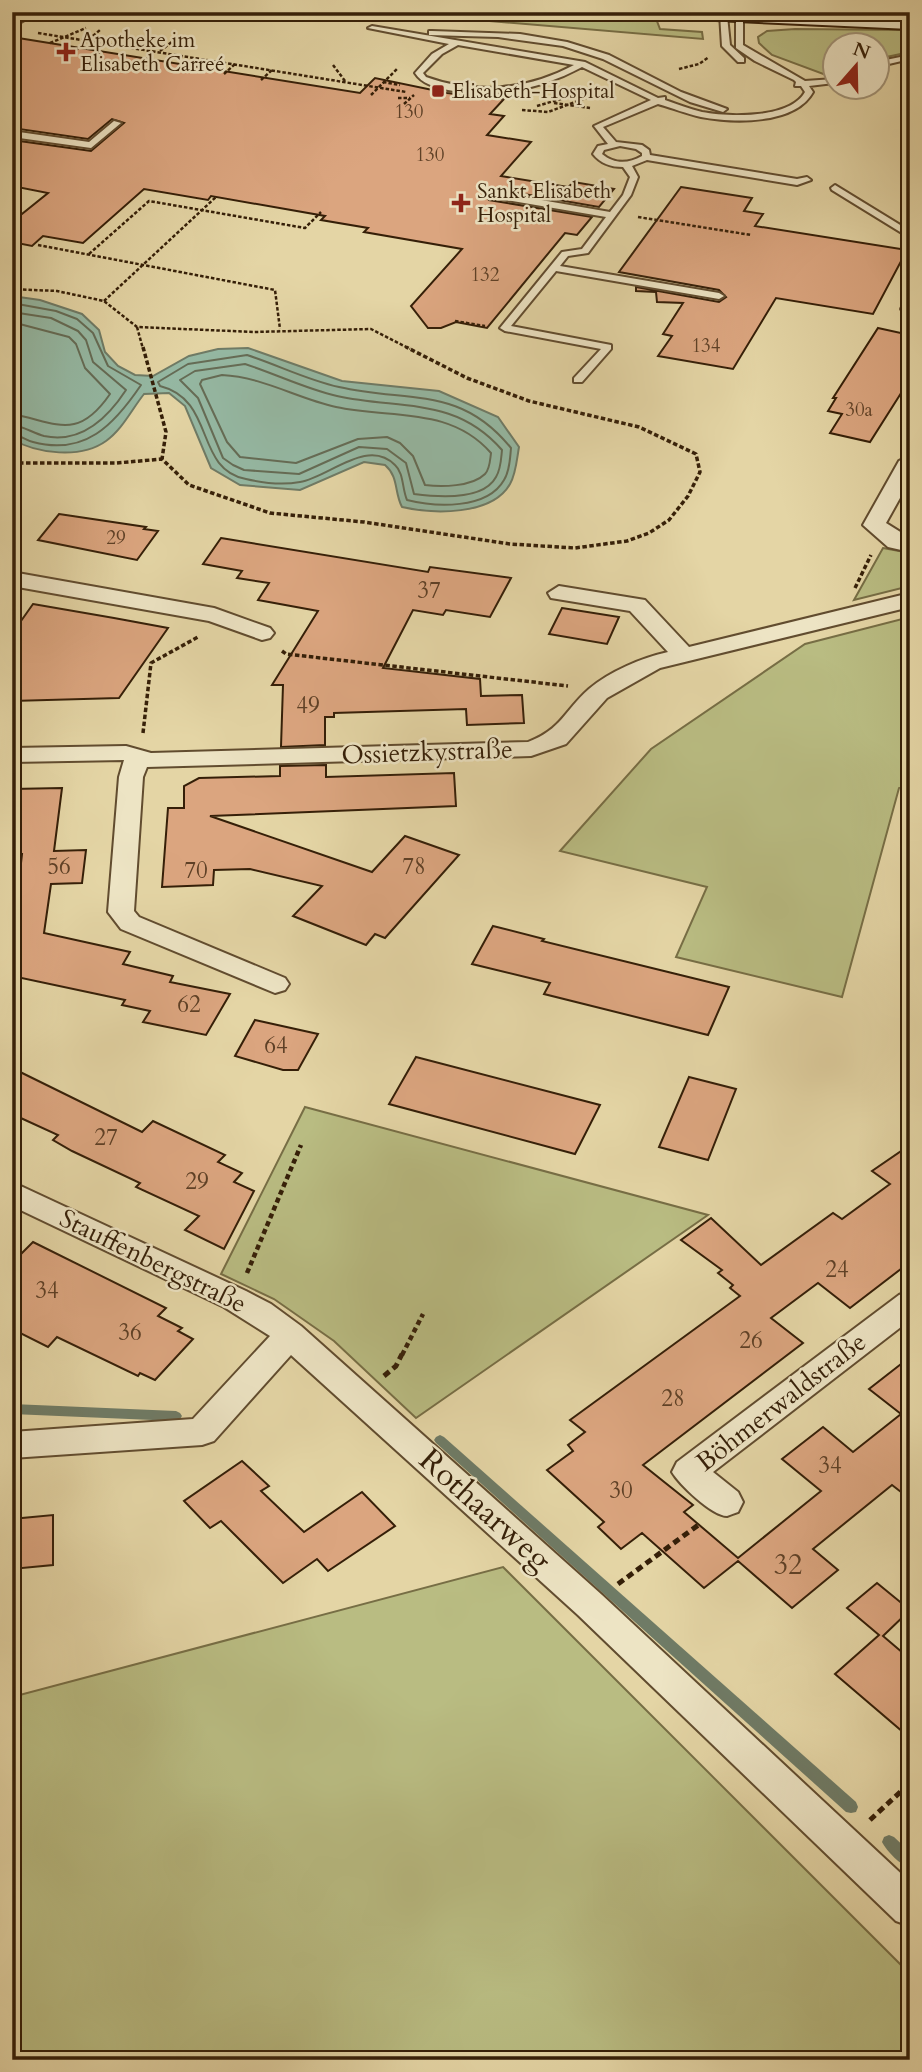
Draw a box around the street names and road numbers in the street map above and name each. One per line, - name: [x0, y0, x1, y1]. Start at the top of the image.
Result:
- street label: Ossietzkystraße: [341, 732, 513, 772]
- street label: Stauffenbergstraße: [54, 1201, 252, 1321]
- street label: Böhmerwaldstraße: [689, 1325, 873, 1479]
- street label: Rothaarweg: [409, 1439, 561, 1581]

